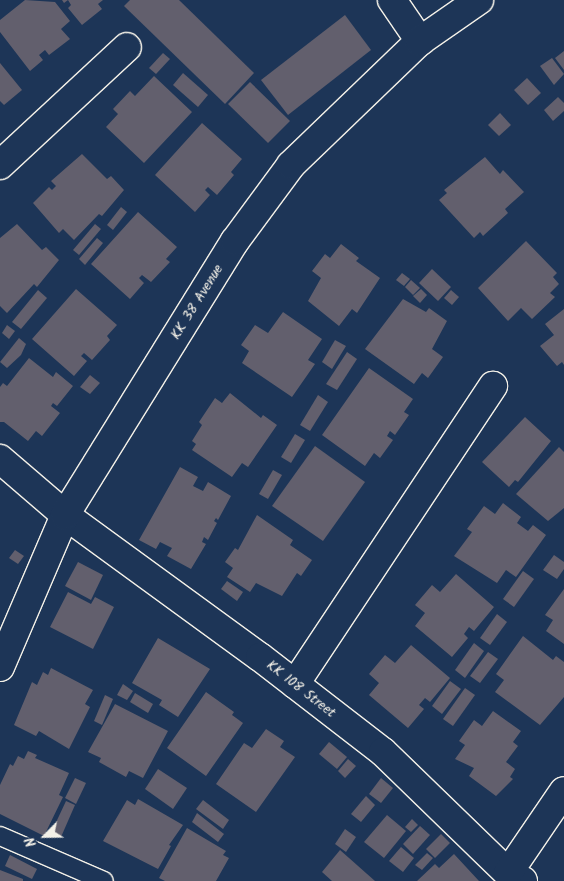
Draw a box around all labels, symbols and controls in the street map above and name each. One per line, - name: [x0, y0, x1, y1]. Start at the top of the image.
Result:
- street label: KK 38 Avenue: [167, 261, 227, 343]
- street label: KK 108 Street: [263, 657, 339, 721]
- north arrow: [20, 811, 70, 861]
- text: N: [19, 833, 43, 850]

